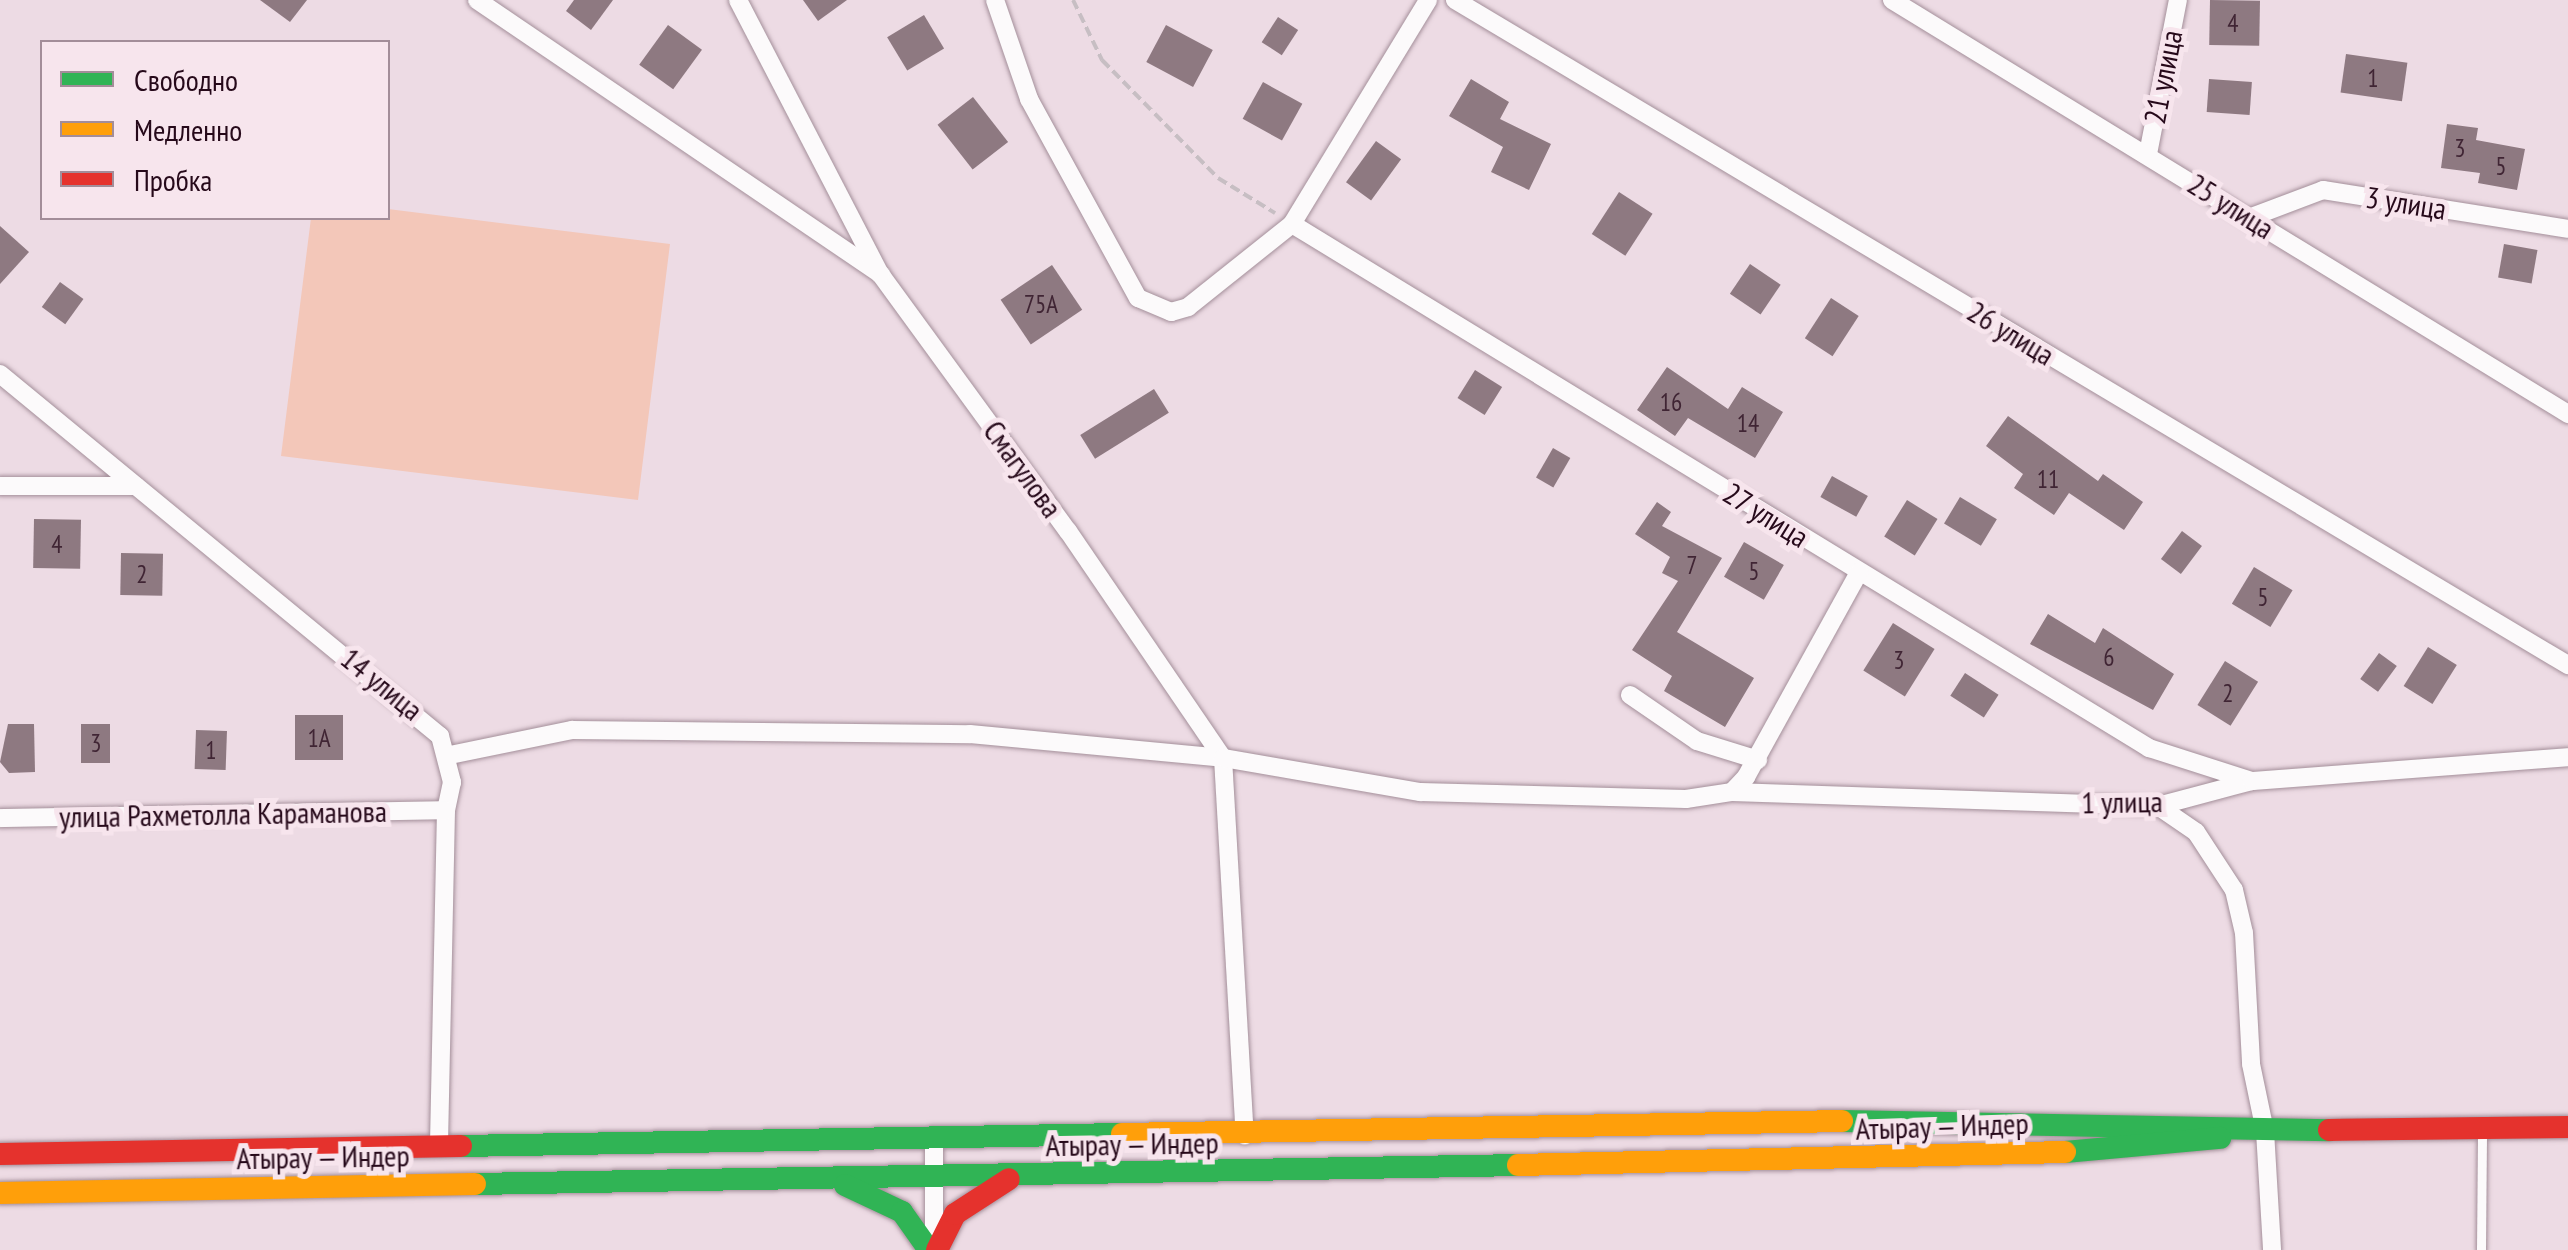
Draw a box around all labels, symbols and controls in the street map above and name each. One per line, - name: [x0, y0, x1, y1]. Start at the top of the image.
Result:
- house number: 4: [2227, 8, 2239, 38]
- street label: 21 улица: [2136, 27, 2190, 127]
- legend: [40, 40, 390, 220]
- text: Свободно: [134, 60, 238, 99]
- house number: 1: [2367, 63, 2379, 93]
- text: Медленно: [134, 110, 242, 149]
- house number: 3: [2454, 133, 2466, 163]
- house number: 5: [2495, 151, 2507, 181]
- text: Пробка: [134, 160, 212, 199]
- street label: 25 улица: [2181, 166, 2281, 246]
- street label: 3 улица: [2363, 179, 2449, 227]
- house number: 75А: [1024, 289, 1058, 319]
- street label: 26 улица: [1961, 293, 2061, 373]
- house number: 16: [1660, 387, 1682, 417]
- house number: 14: [1737, 408, 1759, 438]
- street label: Смагулова: [976, 414, 1070, 524]
- house number: 11: [2037, 464, 2059, 494]
- street label: 27 улица: [1716, 475, 1816, 555]
- house number: 4: [51, 529, 63, 559]
- house number: 7: [1686, 550, 1698, 580]
- house number: 5: [1748, 556, 1760, 586]
- house number: 2: [136, 559, 148, 589]
- house number: 5: [2257, 582, 2269, 612]
- street label: 14 улица: [334, 640, 430, 728]
- house number: 6: [2103, 642, 2115, 672]
- house number: 3: [1893, 645, 1905, 675]
- house number: 2: [2222, 678, 2234, 708]
- house number: 1А: [307, 723, 331, 753]
- house number: 3: [90, 728, 102, 758]
- house number: 1: [205, 735, 217, 765]
- street label: 1 улица: [2081, 783, 2163, 821]
- street label: улица Рахметолла Караманова: [59, 793, 387, 835]
- street label: Атырау — Индер: [1853, 1105, 2031, 1147]
- street label: Атырау — Индер: [1044, 1124, 1220, 1164]
- street label: Атырау — Индер: [235, 1137, 411, 1177]

